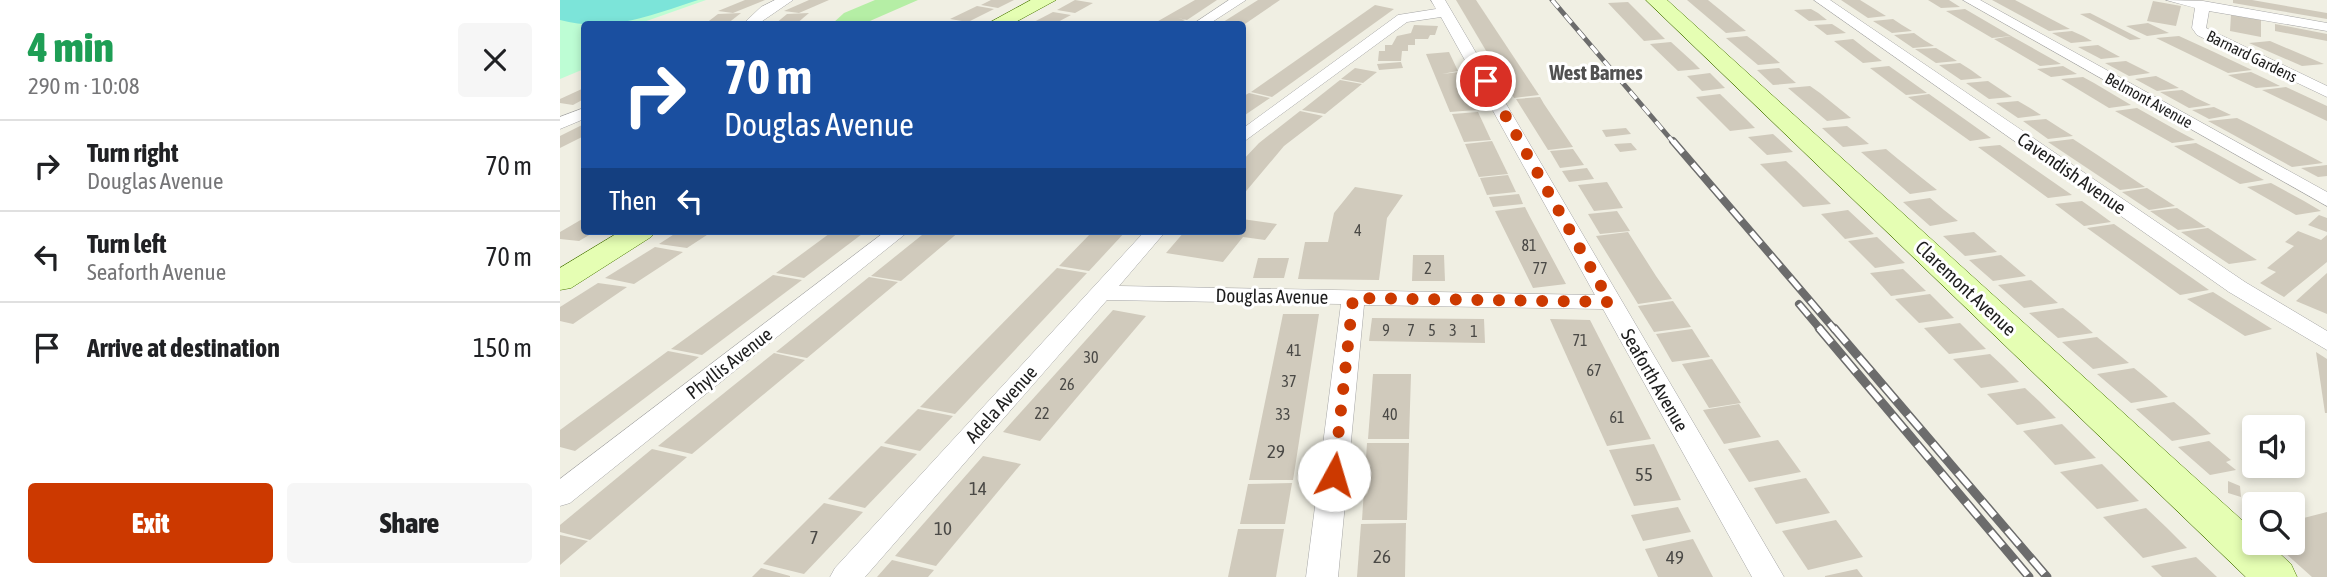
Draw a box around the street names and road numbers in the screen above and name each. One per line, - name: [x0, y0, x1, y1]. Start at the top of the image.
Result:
- street label: Barnard Gardens: [2204, 26, 2300, 86]
- street label: Belmont Avenue: [2102, 69, 2196, 131]
- street label: Cavendish Avenue: [2014, 127, 2130, 219]
- street label: Claremont Avenue: [1911, 236, 2021, 340]
- street label: Douglas Avenue: [1215, 284, 1329, 308]
- street label: Phyllis Avenue: [682, 323, 776, 403]
- street label: Seaforth Avenue: [1617, 325, 1693, 435]
- street label: Adela Avenue: [961, 361, 1041, 447]

